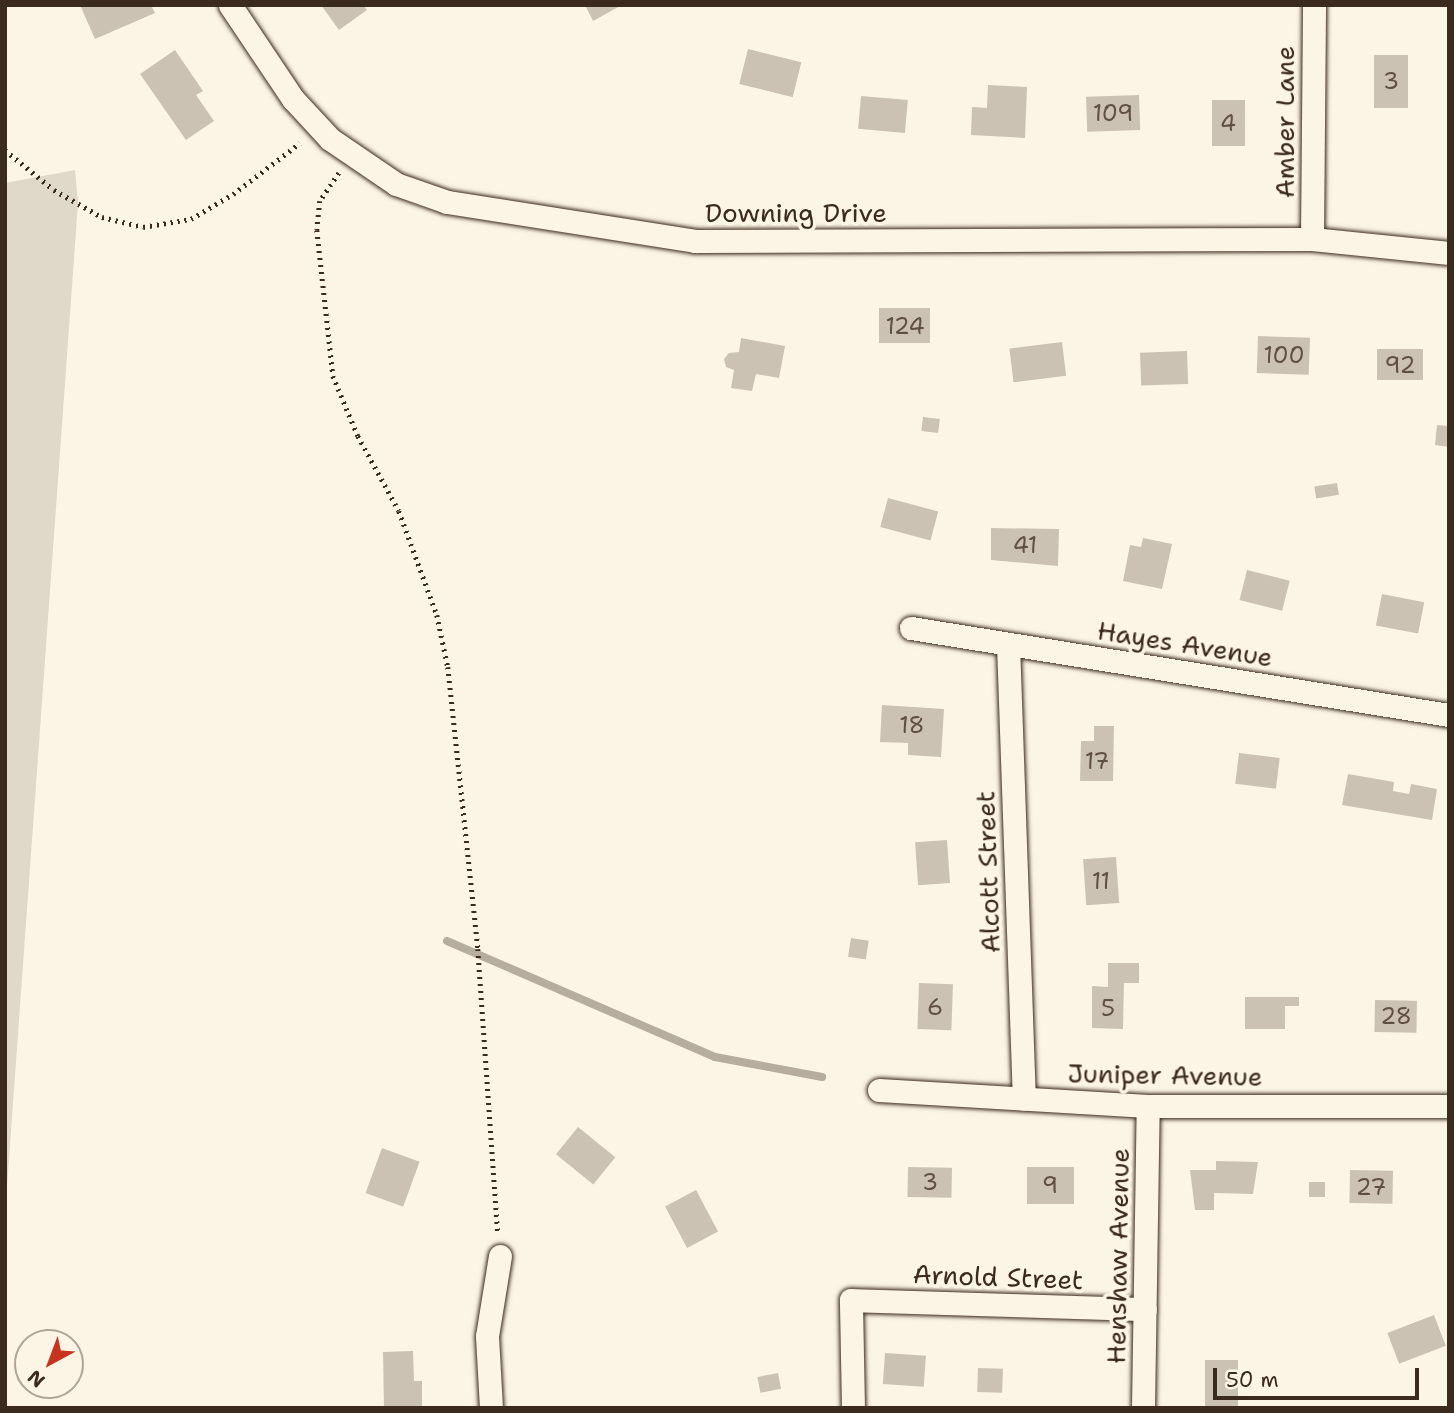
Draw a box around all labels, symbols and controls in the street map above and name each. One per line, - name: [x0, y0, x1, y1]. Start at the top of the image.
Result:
- street label: Amber Lane: [1269, 46, 1301, 198]
- house number: 3: [1383, 67, 1399, 95]
- house number: 109: [1093, 99, 1133, 127]
- house number: 4: [1220, 109, 1236, 137]
- street label: Downing Drive: [705, 197, 887, 229]
- house number: 124: [885, 312, 925, 340]
- house number: 100: [1263, 341, 1305, 369]
- house number: 92: [1384, 351, 1416, 379]
- house number: 41: [1013, 531, 1037, 559]
- street label: Hayes Avenue: [1095, 615, 1275, 673]
- house number: 18: [899, 711, 925, 739]
- house number: 17: [1085, 747, 1109, 775]
- street label: Alcott Street: [970, 790, 1006, 954]
- house number: 11: [1092, 867, 1110, 895]
- house number: 6: [927, 993, 943, 1021]
- house number: 5: [1101, 994, 1115, 1022]
- house number: 28: [1380, 1002, 1412, 1030]
- street label: Juniper Avenue: [1067, 1058, 1263, 1092]
- street label: Henshaw Avenue: [1101, 1148, 1135, 1364]
- house number: 3: [922, 1168, 938, 1196]
- house number: 9: [1042, 1171, 1058, 1199]
- house number: 27: [1356, 1173, 1386, 1201]
- street label: Arnold Street: [912, 1258, 1084, 1296]
- north arrow: [14, 1329, 84, 1399]
- scale bar: [1216, 1354, 1422, 1398]
- text: N: [22, 1364, 50, 1393]
- text: 50 m: [1226, 1366, 1279, 1394]

